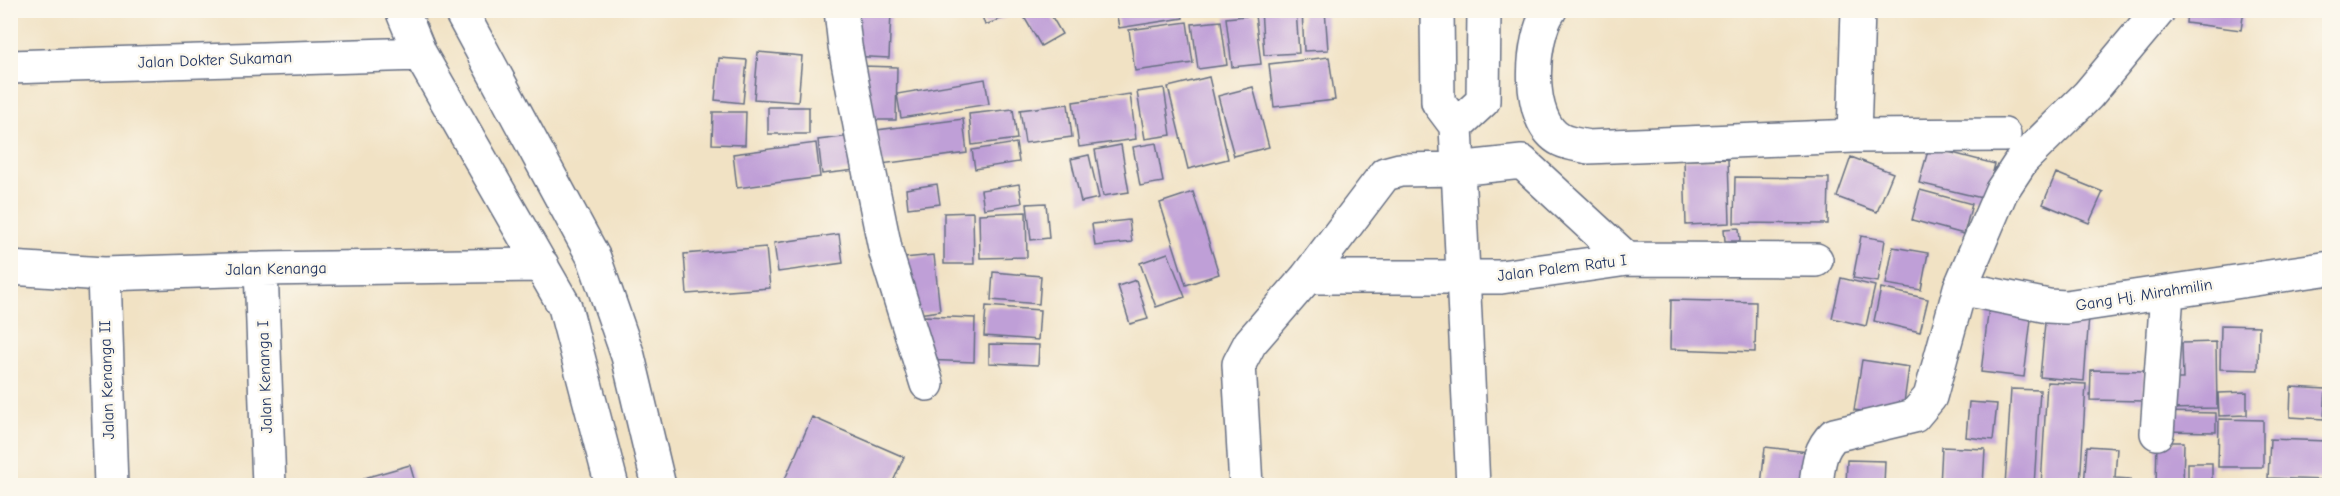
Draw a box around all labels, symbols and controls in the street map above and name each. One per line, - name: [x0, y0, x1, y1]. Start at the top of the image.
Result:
- street label: Jalan Dokter Sukaman: [137, 48, 293, 72]
- street label: Jalan Palem Ratu I: [1496, 251, 1628, 285]
- street label: Jalan Kenanga: [225, 259, 327, 279]
- street label: Gang Hj. Mirahmilin: [2074, 275, 2214, 315]
- street label: Jalan Kenanga II: [96, 320, 118, 440]
- street label: Jalan Kenanga I: [254, 320, 276, 434]

